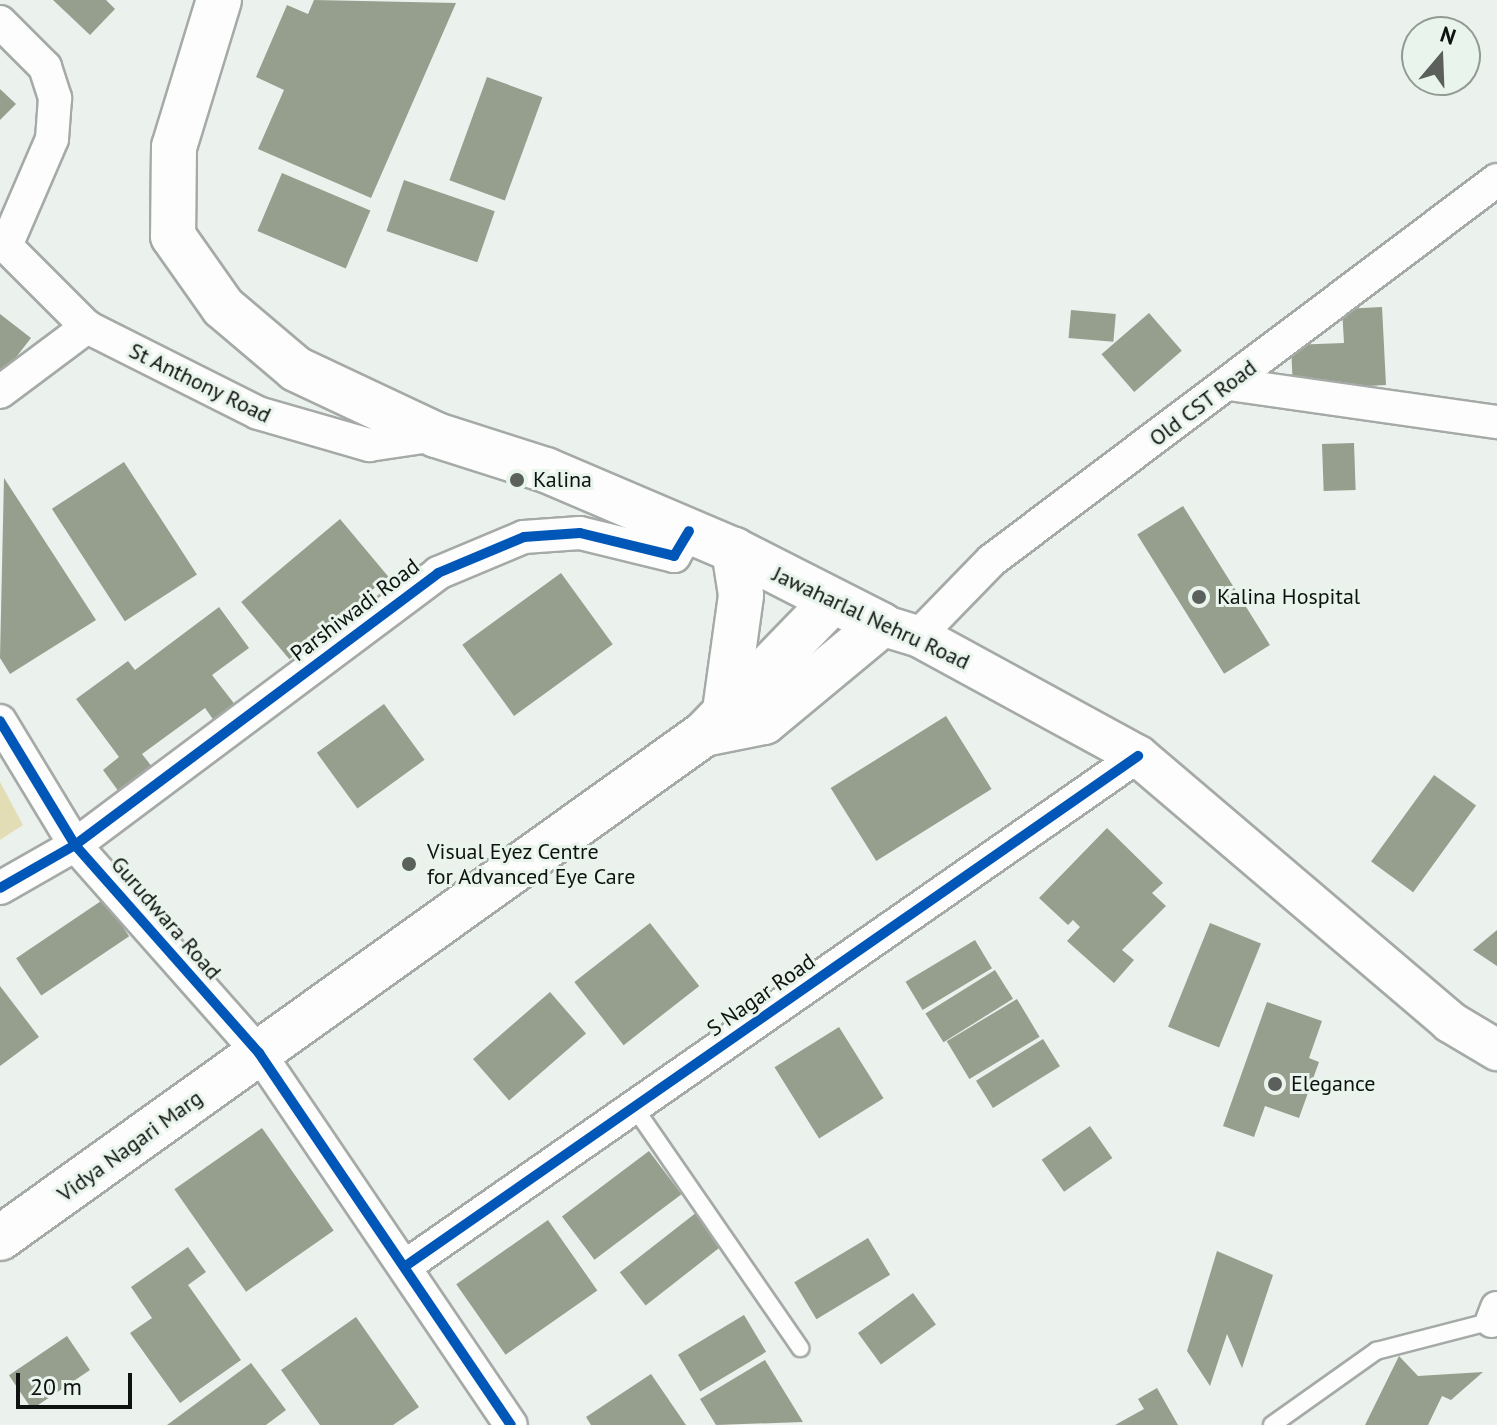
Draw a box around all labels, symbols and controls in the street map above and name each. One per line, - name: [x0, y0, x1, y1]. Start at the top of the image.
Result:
- north arrow: [1401, 16, 1481, 96]
- text: N: [1437, 20, 1460, 51]
- street label: St Anthony Road: [124, 337, 276, 429]
- street label: Old CST Road: [1144, 354, 1262, 452]
- place label: Kalina: [533, 467, 592, 493]
- marker: Kalina: [508, 471, 526, 489]
- street label: Parshiwadi Road: [285, 553, 425, 667]
- street label: Jawaharlal Nehru Road: [768, 561, 974, 675]
- place label: Kalina Hospital: [1217, 584, 1360, 610]
- marker: Kalina Hospital: [1188, 586, 1210, 608]
- place label: Visual Eyez Centre for Advanced Eye Care: [427, 838, 636, 890]
- street label: Gurudwara Road: [105, 851, 227, 985]
- marker: Visual Eyez Centre for Advanced Eye Care: [398, 853, 420, 875]
- street label: S Nagar Road: [702, 948, 820, 1042]
- place label: Elegance: [1291, 1071, 1376, 1097]
- marker: Elegance: [1266, 1075, 1284, 1093]
- street label: Vidya Nagari Marg: [52, 1085, 208, 1207]
- scale bar: [20, 1357, 136, 1407]
- text: 20 m: [30, 1371, 82, 1402]

